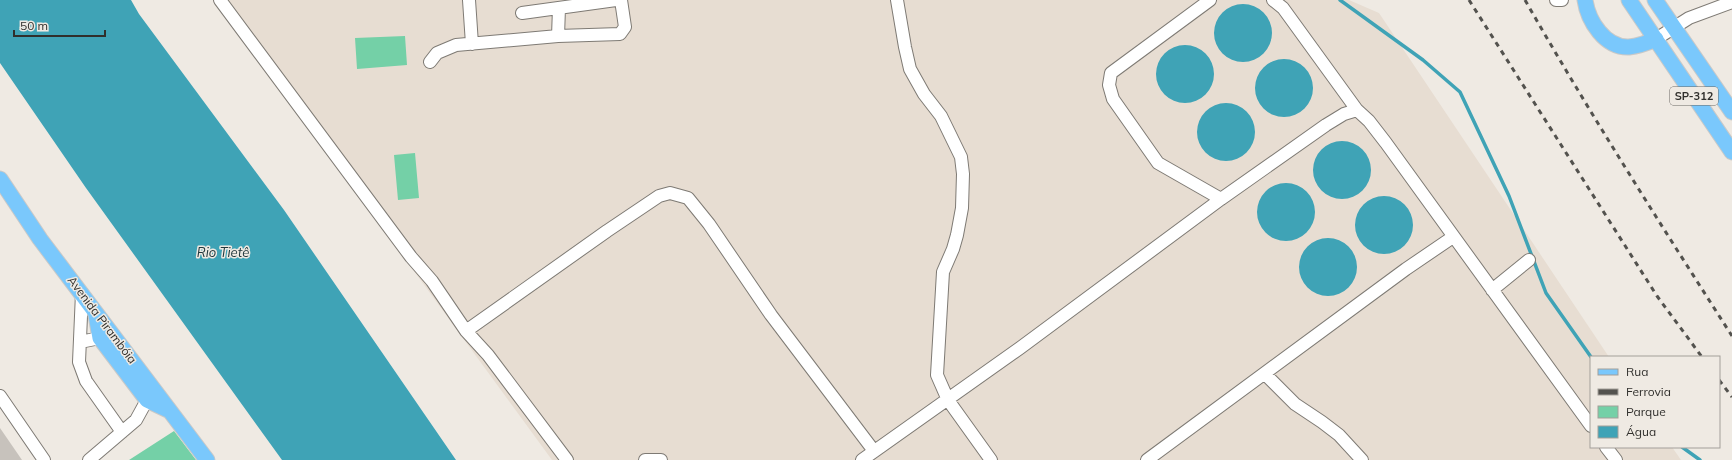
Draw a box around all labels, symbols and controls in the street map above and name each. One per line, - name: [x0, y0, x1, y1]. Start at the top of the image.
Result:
- scale bar: [14, 12, 105, 38]
- text: 50 m: [20, 18, 48, 33]
- road number: SP-312: [1670, 87, 1718, 105]
- water label: Rio Tietê: [197, 244, 249, 260]
- street label: Avenida Pirambóia: [65, 273, 140, 366]
- legend: [1590, 356, 1720, 448]
- text: Rua: [1626, 364, 1648, 379]
- text: Ferrovia: [1626, 384, 1671, 399]
- text: Parque: [1626, 404, 1666, 419]
- text: Água: [1626, 424, 1656, 439]

